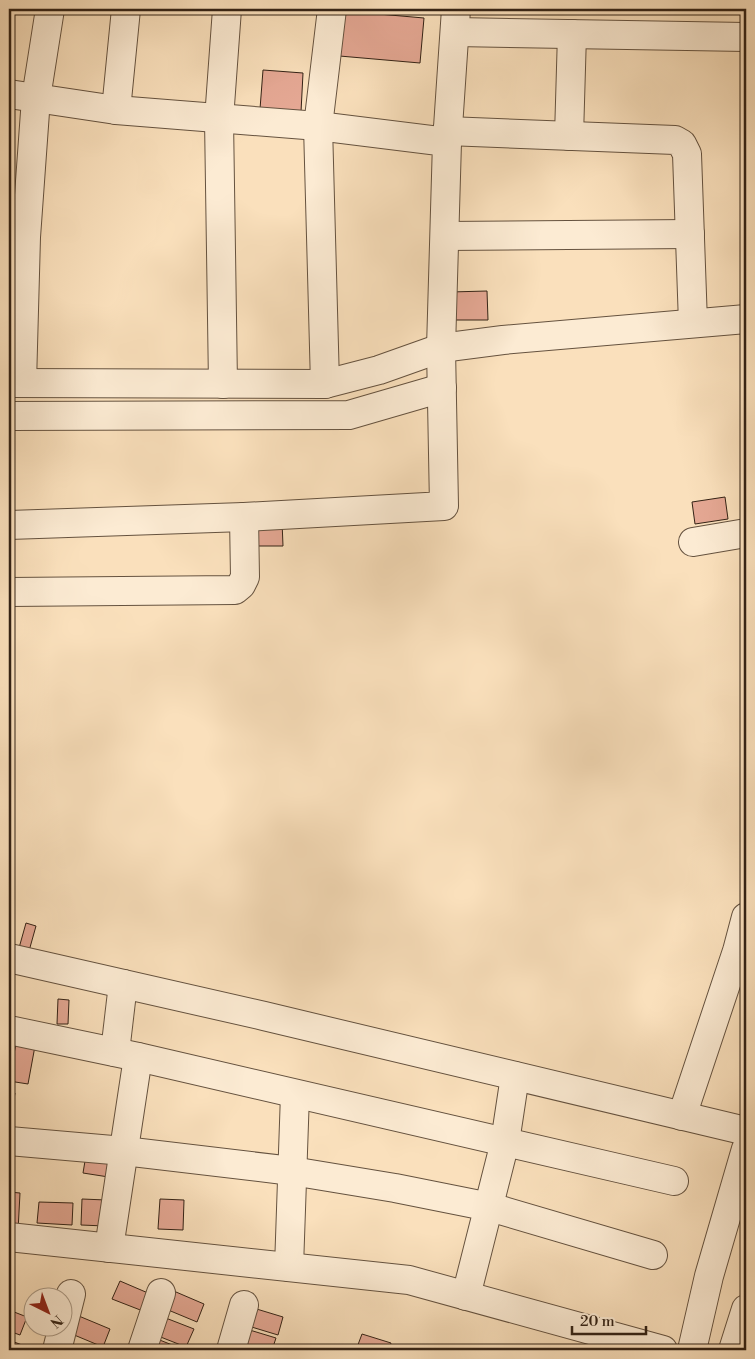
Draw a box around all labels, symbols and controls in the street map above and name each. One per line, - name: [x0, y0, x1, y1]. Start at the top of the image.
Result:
- north arrow: [22, 1286, 72, 1336]
- scale bar: [572, 1304, 646, 1336]
- text: N: [46, 1311, 66, 1331]
- text: 20 m: [580, 1312, 615, 1331]

